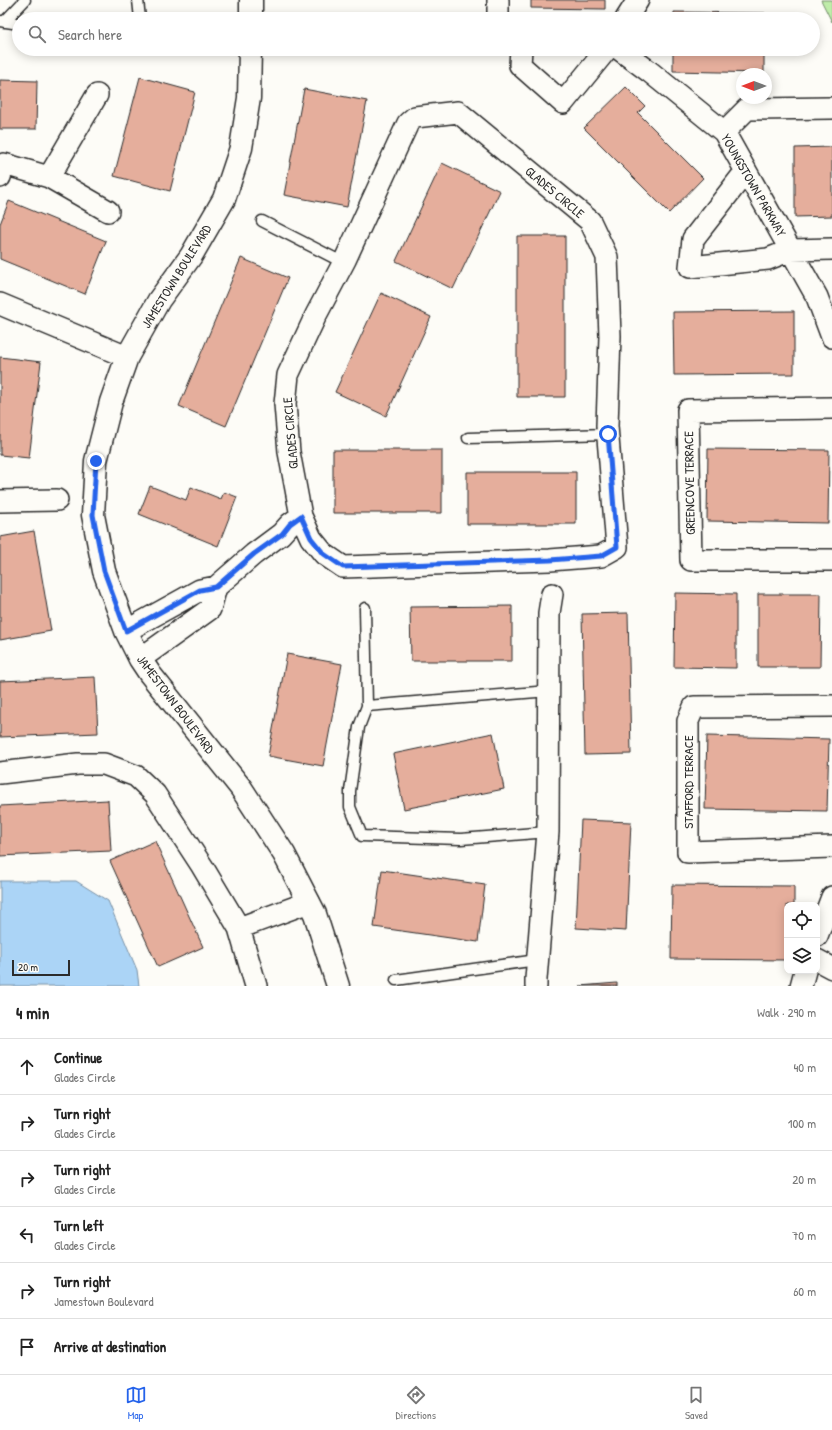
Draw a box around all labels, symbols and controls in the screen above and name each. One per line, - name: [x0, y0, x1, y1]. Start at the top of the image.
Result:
- search box: [12, 12, 820, 56]
- icon: search: [26, 23, 48, 45]
- text: Search here: [58, 24, 122, 45]
- north arrow: [736, 68, 772, 104]
- street label: YOUNGSTOWN PARKWAY: [717, 130, 791, 240]
- street label: GLADES CIRCLE: [522, 162, 589, 222]
- street label: JAMESTOWN BOULEVARD: [137, 220, 216, 331]
- street label: GLADES CIRCLE: [278, 396, 302, 470]
- route start: [599, 425, 617, 443]
- street label: GREENCOVE TERRACE: [679, 431, 699, 535]
- route end: [87, 452, 105, 470]
- street label: JAMESTOWN BOULEVARD: [133, 651, 220, 758]
- street label: STAFFORD TERRACE: [679, 735, 697, 829]
- map controls: [784, 902, 820, 974]
- button: locate: [784, 902, 820, 938]
- button: layers: [784, 938, 820, 974]
- scale bar: [12, 958, 70, 977]
- text: 20 m: [18, 960, 38, 974]
- text: 4 min: [16, 1001, 49, 1024]
- text: Walk · 290 m: [757, 1003, 816, 1021]
- text: Continue: [54, 1047, 102, 1068]
- icon: ahead: [16, 1056, 38, 1078]
- text: 40 m: [793, 1058, 816, 1076]
- text: Glades Circle: [54, 1068, 116, 1086]
- text: Turn right: [54, 1103, 110, 1124]
- icon: right: [16, 1112, 38, 1134]
- text: 100 m: [788, 1114, 816, 1132]
- text: Glades Circle: [54, 1124, 116, 1142]
- text: Turn right: [54, 1159, 110, 1180]
- icon: right: [16, 1168, 38, 1190]
- text: 20 m: [792, 1170, 816, 1188]
- text: Glades Circle: [54, 1180, 116, 1198]
- text: Turn left: [54, 1215, 104, 1236]
- icon: left: [16, 1224, 38, 1246]
- text: 70 m: [792, 1226, 816, 1244]
- text: Glades Circle: [54, 1236, 116, 1254]
- text: Turn right: [54, 1271, 110, 1292]
- icon: right: [16, 1280, 38, 1302]
- text: 60 m: [793, 1282, 816, 1300]
- text: Jamestown Boulevard: [54, 1292, 154, 1310]
- icon: arrive: [16, 1336, 38, 1358]
- text: Arrive at destination: [54, 1336, 166, 1357]
- tab: Map: [125, 1384, 147, 1422]
- tab: Directions: [396, 1384, 436, 1422]
- tab: Saved: [685, 1384, 707, 1422]

